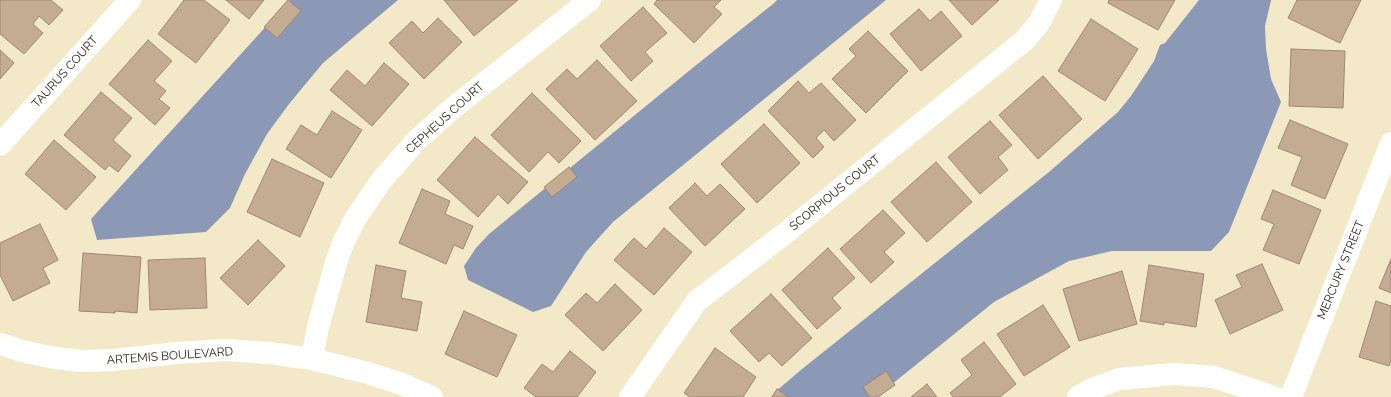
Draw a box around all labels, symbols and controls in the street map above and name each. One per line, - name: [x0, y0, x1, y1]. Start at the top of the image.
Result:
- street label: TAURUS COURT: [29, 33, 101, 111]
- street label: CEPHEUS COURT: [403, 79, 487, 157]
- street label: SCORPIOUS COURT: [787, 152, 883, 234]
- street label: MERCURY STREET: [1315, 218, 1367, 322]
- street label: ARTEMIS BOULEVARD: [106, 344, 234, 368]

